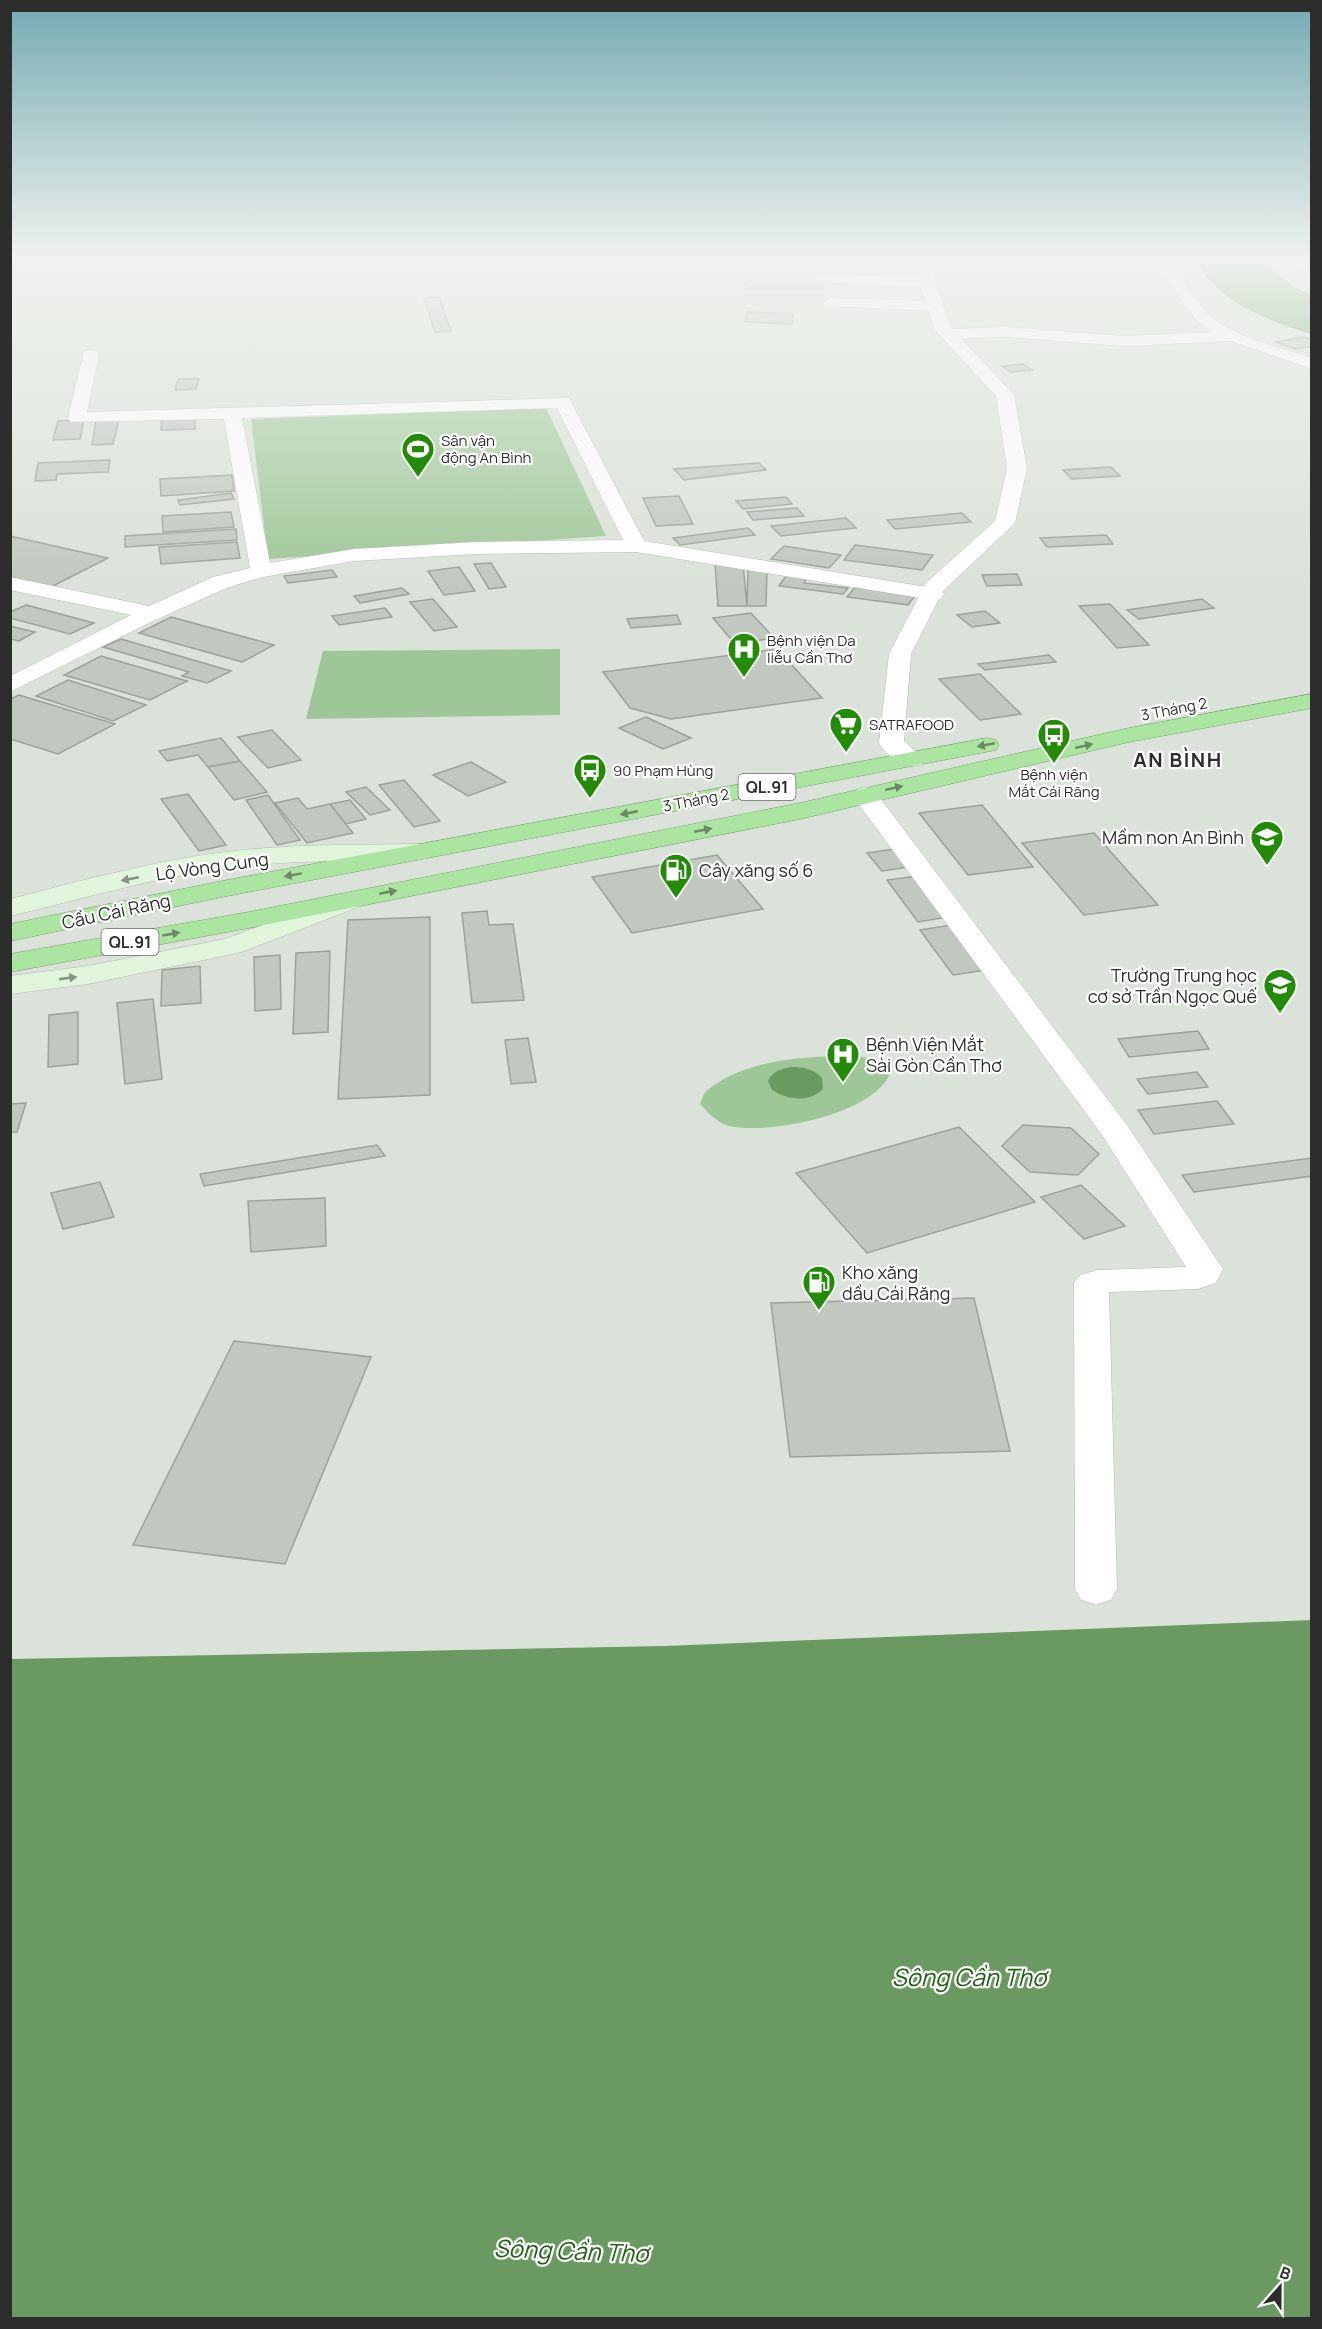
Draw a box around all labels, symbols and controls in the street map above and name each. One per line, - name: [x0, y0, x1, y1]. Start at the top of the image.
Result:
- place label: Sân vận động An Bình: [441, 430, 532, 468]
- sports icon: Sân vận động An Bình: [400, 431, 436, 478]
- place label: Bệnh viện Da liễu Cần Thơ: [767, 630, 856, 668]
- hospital icon: Bệnh viện Da liễu Cần Thơ: [726, 631, 762, 678]
- street label: 3 Tháng 2: [1139, 692, 1209, 726]
- supermarket icon: SATRAFOOD: [828, 706, 864, 753]
- place label: SATRAFOOD: [869, 714, 954, 735]
- bus stop icon: Bệnh viện Mắt Cái Răng: [1036, 717, 1072, 764]
- one-way arrow: [1075, 740, 1093, 750]
- one-way arrow: [976, 741, 995, 750]
- district label: AN BÌNH: [1133, 746, 1223, 773]
- bus stop icon: 90 Phạm Hùng: [572, 752, 608, 799]
- place label: 90 Phạm Hùng: [613, 760, 713, 781]
- place label: Bệnh viện Mắt Cái Răng: [1008, 764, 1100, 802]
- road number: QL.91: [738, 774, 795, 800]
- street label: 3 Tháng 2: [661, 783, 731, 817]
- one-way arrow: [884, 783, 903, 793]
- one-way arrow: [620, 809, 639, 818]
- school or university icon: Mầm non An Bình: [1249, 819, 1285, 866]
- one-way arrow: [694, 825, 713, 834]
- place label: Mầm non An Bình: [1102, 825, 1244, 849]
- street label: Lộ Vòng Cung: [154, 846, 270, 886]
- fuel station icon: Cây xăng số 6: [658, 852, 694, 899]
- place label: Cây xăng số 6: [699, 858, 813, 882]
- one-way arrow: [283, 871, 302, 880]
- one-way arrow: [121, 875, 140, 884]
- one-way arrow: [379, 887, 398, 896]
- street label: Cầu Cái Răng: [59, 888, 173, 934]
- road number: QL.91: [102, 929, 158, 955]
- one-way arrow: [162, 929, 181, 938]
- place label: Trường Trung học cơ sở Trần Ngọc Quế: [1088, 963, 1257, 1008]
- school or university icon: Trường Trung học cơ sở Trần Ngọc Quế: [1262, 967, 1298, 1014]
- one-way arrow: [59, 973, 78, 982]
- place label: Bệnh Viện Mắt Sài Gòn Cần Thơ: [866, 1032, 1002, 1077]
- hospital icon: Bệnh Viện Mắt Sài Gòn Cần Thơ: [825, 1036, 861, 1083]
- place label: Kho xăng dầu Cái Răng: [842, 1260, 950, 1305]
- fuel station icon: Kho xăng dầu Cái Răng: [801, 1264, 837, 1311]
- water label: Sông Cần Thơ: [892, 1960, 1049, 1993]
- water label: Sông Cần Thơ: [493, 2231, 652, 2269]
- north arrow: [1250, 2257, 1310, 2317]
- text: B: [1277, 2261, 1294, 2285]

